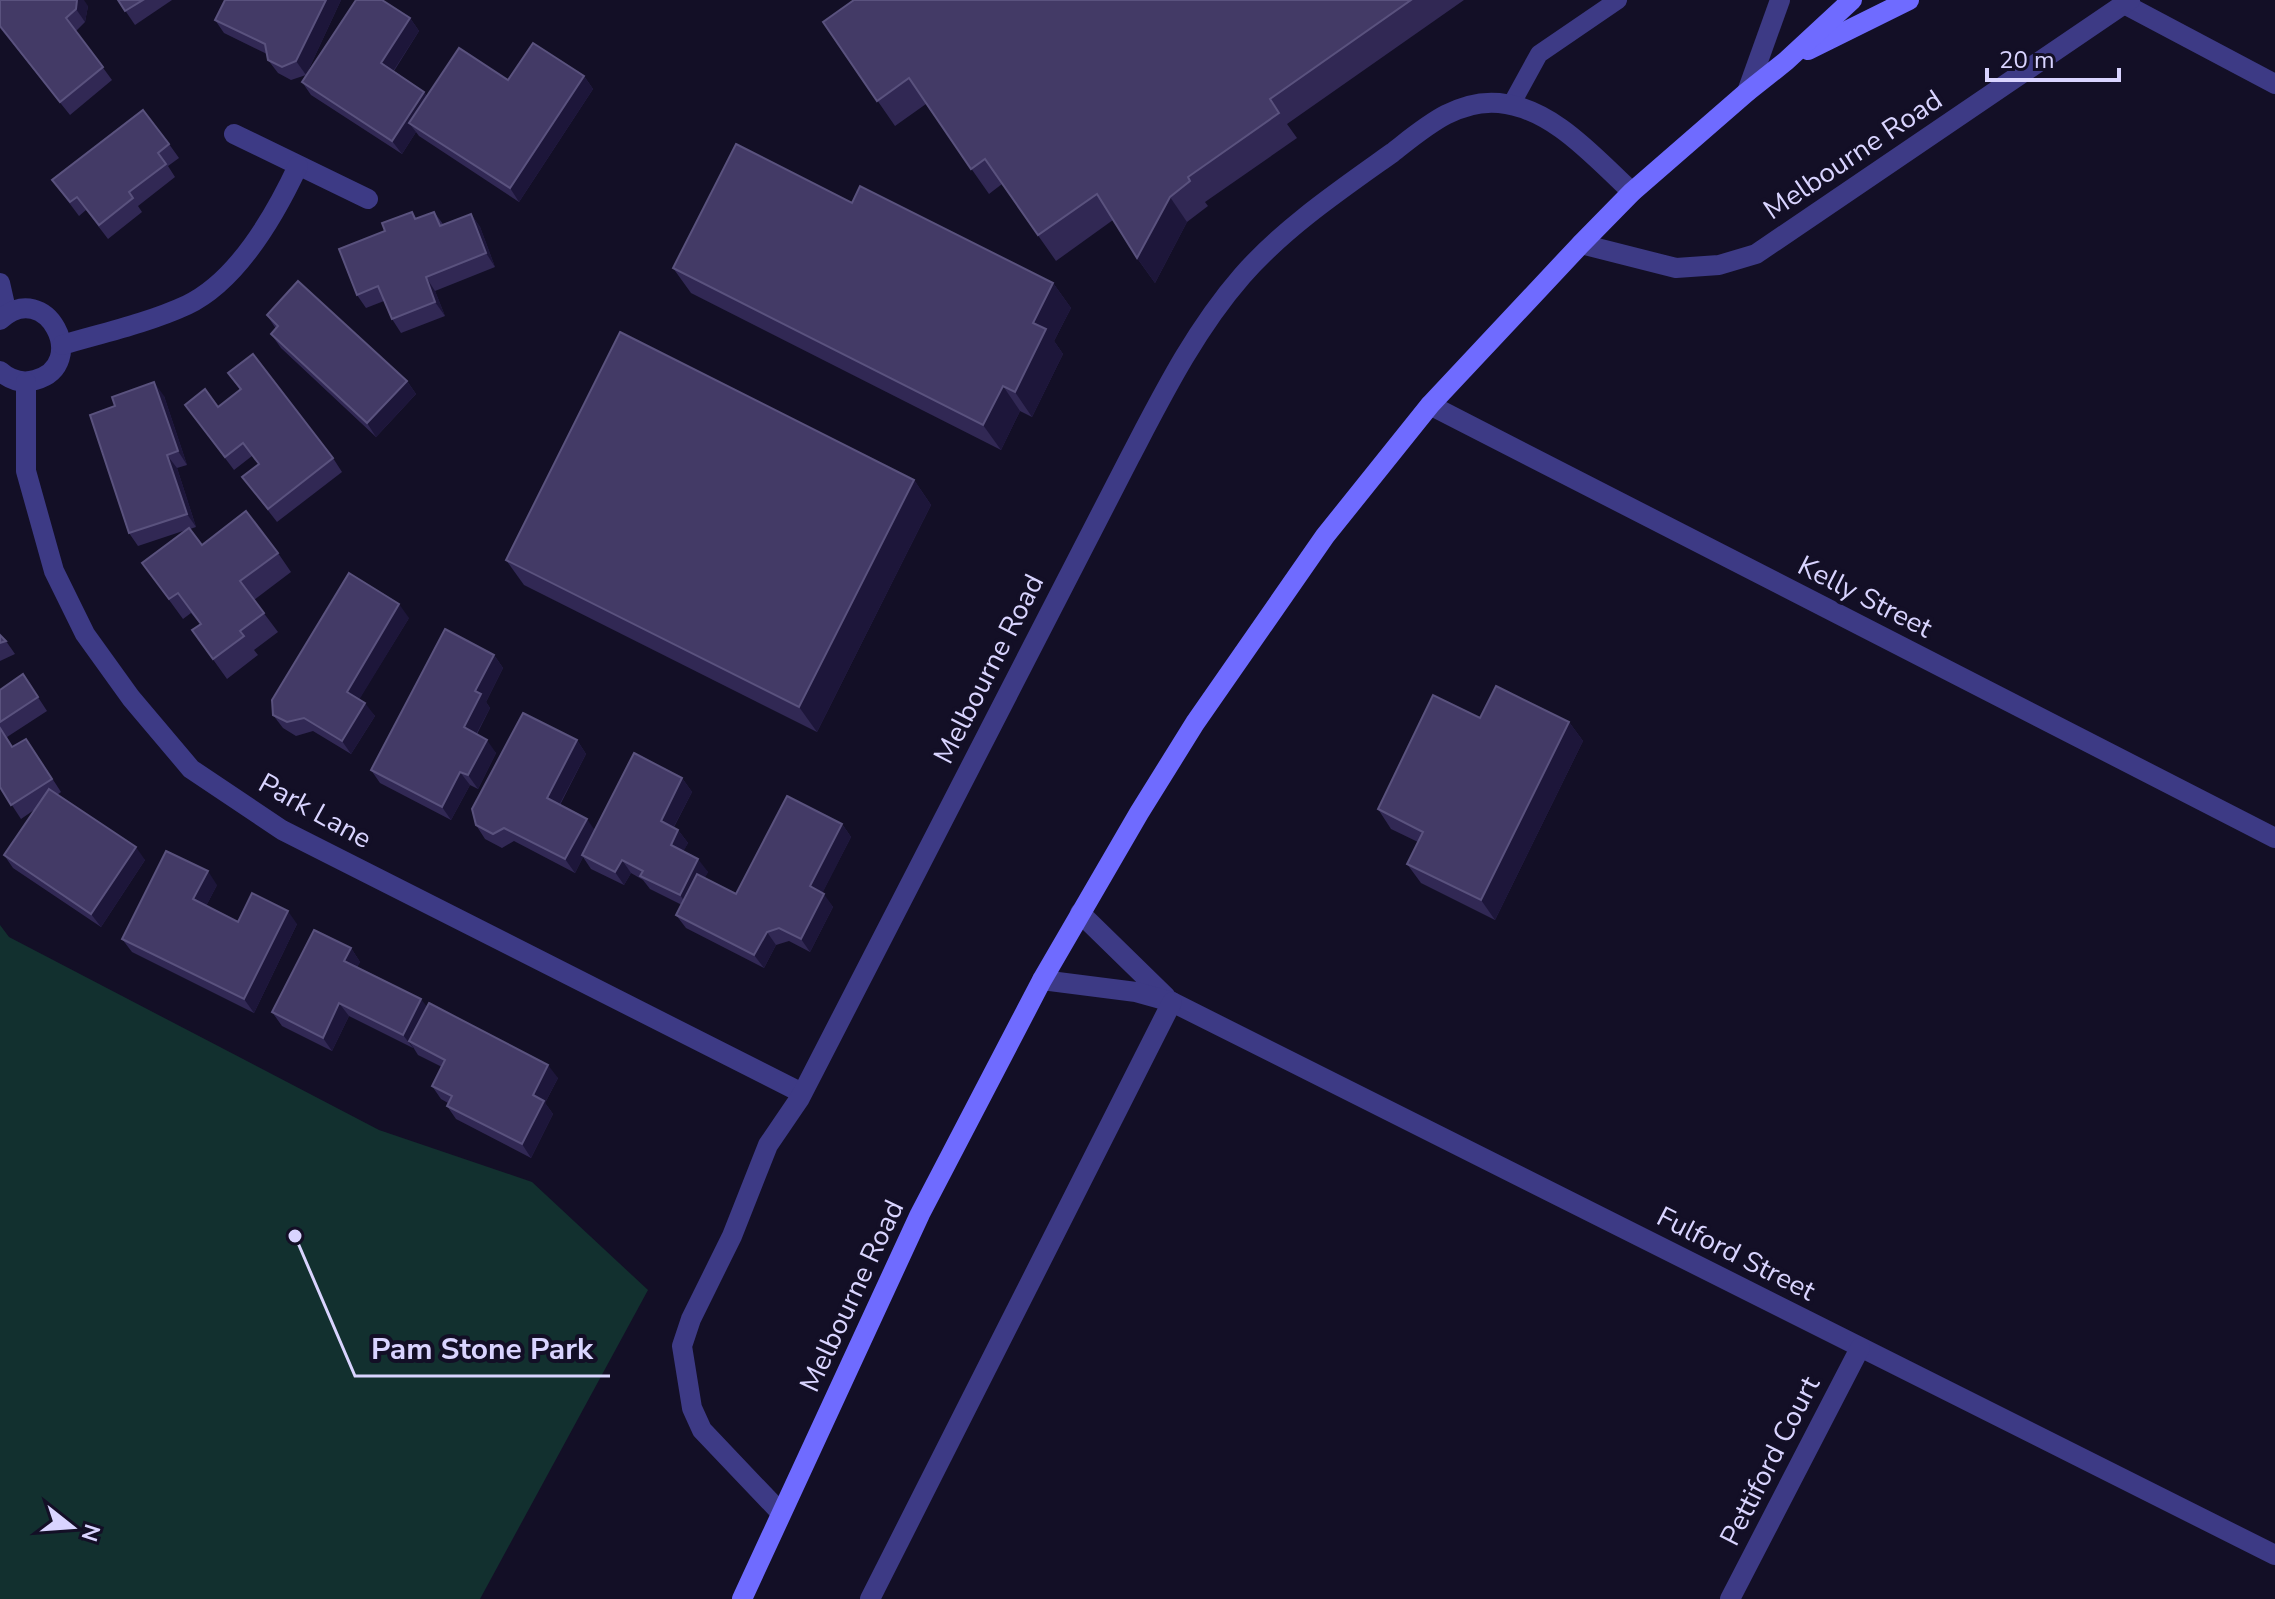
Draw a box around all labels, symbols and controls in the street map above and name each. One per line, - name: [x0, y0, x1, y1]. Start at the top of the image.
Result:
- scale bar: [1987, 32, 2119, 82]
- text: 20 m: [1999, 44, 2055, 76]
- street label: Melbourne Road: [1756, 81, 1950, 229]
- street label: Kelly Street: [1791, 547, 1939, 647]
- street label: Melbourne Road: [925, 568, 1053, 770]
- street label: Park Lane: [252, 764, 378, 858]
- street label: Melbourne Road: [791, 1194, 913, 1398]
- street label: Fulford Street: [1650, 1198, 1822, 1310]
- callout: Pam Stone Park: [355, 1322, 610, 1376]
- text: Pam Stone Park: [371, 1329, 594, 1370]
- street label: Pettiford Court: [1711, 1370, 1829, 1552]
- north arrow: [32, 1487, 112, 1567]
- text: N: [73, 1520, 107, 1545]

